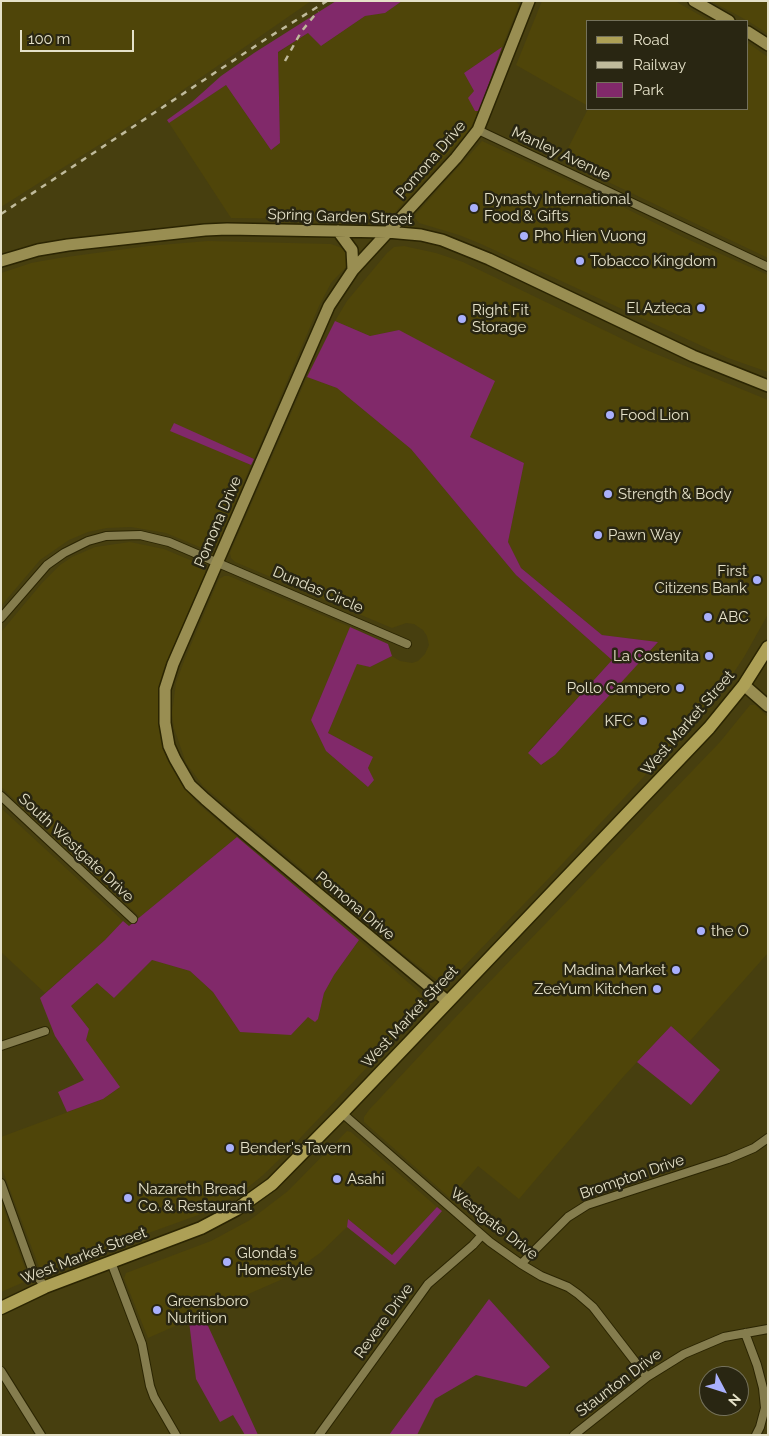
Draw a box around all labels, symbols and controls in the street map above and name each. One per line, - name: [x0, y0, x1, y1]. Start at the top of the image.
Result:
- scale bar: [22, 20, 136, 52]
- legend: [586, 20, 749, 110]
- text: 100 m: [28, 30, 70, 48]
- text: Road: [633, 31, 669, 49]
- text: Railway: [633, 56, 686, 74]
- text: Park: [633, 81, 664, 99]
- street label: Pomona Drive: [392, 117, 470, 203]
- street label: Manley Avenue: [509, 123, 613, 185]
- place label: Dynasty International Food & Gifts: [484, 190, 630, 225]
- marker: Dynasty International Food & Gifts: [468, 202, 480, 214]
- street label: Spring Garden Street: [267, 205, 413, 229]
- place label: Pho Hien Vuong: [534, 227, 646, 245]
- marker: Pho Hien Vuong: [518, 230, 530, 242]
- place label: Tobacco Kingdom: [590, 252, 716, 270]
- marker: Tobacco Kingdom: [574, 255, 586, 267]
- place label: El Azteca: [626, 299, 691, 317]
- place label: Right Fit Storage: [472, 301, 529, 336]
- marker: El Azteca: [695, 302, 707, 314]
- marker: Right Fit Storage: [456, 313, 468, 325]
- place label: Food Lion: [620, 406, 689, 424]
- marker: Food Lion: [604, 409, 616, 421]
- street label: Pomona Drive: [191, 474, 245, 570]
- place label: Strength & Body: [618, 485, 732, 503]
- marker: Strength & Body: [602, 488, 614, 500]
- place label: Pawn Way: [608, 526, 681, 544]
- marker: Pawn Way: [592, 529, 604, 541]
- place label: First Citizens Bank: [654, 562, 747, 597]
- street label: Dundas Circle: [270, 563, 366, 617]
- marker: First Citizens Bank: [751, 574, 763, 586]
- place label: ABC: [718, 608, 748, 626]
- marker: ABC: [702, 611, 714, 623]
- place label: La Costenita: [613, 647, 699, 665]
- marker: La Costenita: [703, 650, 715, 662]
- street label: West Market Street: [638, 667, 738, 779]
- place label: Pollo Campero: [567, 679, 670, 697]
- marker: Pollo Campero: [674, 682, 686, 694]
- place label: KFC: [604, 712, 633, 730]
- marker: KFC: [637, 715, 649, 727]
- street label: South Westgate Drive: [15, 790, 137, 906]
- street label: Pomona Drive: [312, 868, 398, 944]
- place label: the O: [711, 922, 749, 940]
- marker: the O: [695, 925, 707, 937]
- place label: Madina Market: [564, 961, 666, 979]
- street label: West Market Street: [358, 962, 462, 1072]
- marker: Madina Market: [670, 964, 682, 976]
- place label: ZeeYum Kitchen: [534, 980, 647, 998]
- marker: ZeeYum Kitchen: [651, 983, 663, 995]
- place label: Bender's Tavern: [240, 1139, 351, 1157]
- marker: Bender's Tavern: [224, 1142, 236, 1154]
- street label: Brompton Drive: [578, 1151, 686, 1203]
- place label: Asahi: [347, 1170, 384, 1188]
- marker: Asahi: [331, 1173, 343, 1185]
- place label: Nazareth Bread Co. & Restaurant: [138, 1180, 252, 1215]
- street label: Westgate Drive: [447, 1184, 541, 1264]
- marker: Nazareth Bread Co. & Restaurant: [122, 1192, 134, 1204]
- street label: West Market Street: [19, 1224, 149, 1288]
- place label: Glonda's Homestyle: [237, 1244, 313, 1279]
- marker: Glonda's Homestyle: [221, 1256, 233, 1268]
- street label: Revere Drive: [351, 1280, 417, 1362]
- place label: Greensboro Nutrition: [167, 1292, 248, 1327]
- marker: Greensboro Nutrition: [151, 1304, 163, 1316]
- street label: Staunton Drive: [573, 1345, 665, 1421]
- north arrow: [699, 1366, 749, 1416]
- text: N: [725, 1391, 744, 1409]

